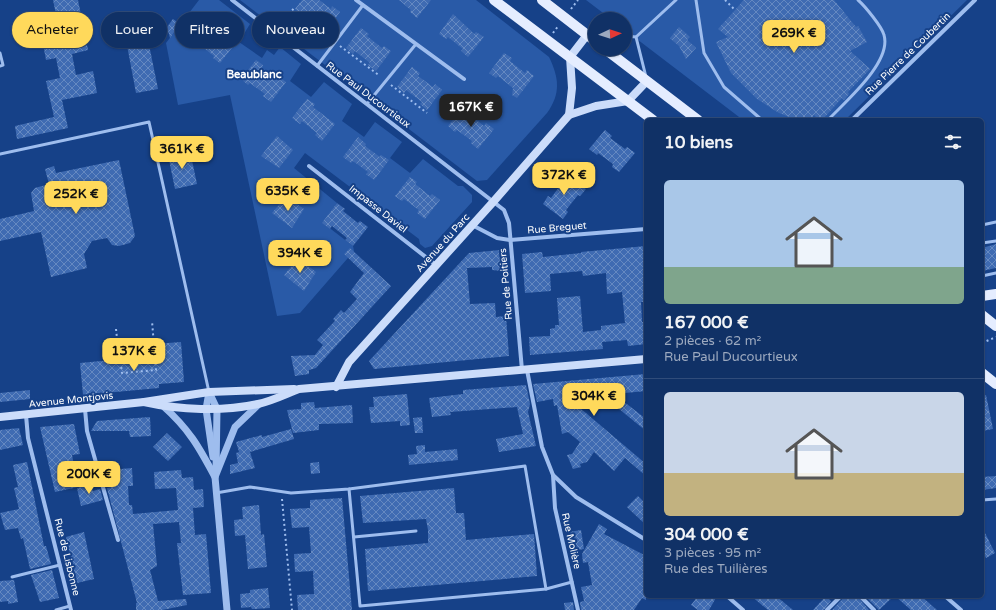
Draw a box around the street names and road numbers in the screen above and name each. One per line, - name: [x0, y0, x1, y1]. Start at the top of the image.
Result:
- street label: Rue Pierre de Coubertin: [863, 10, 953, 98]
- street label: Rue Paul Ducourtieux: [323, 59, 413, 131]
- street label: Impasse Daviel: [346, 183, 410, 235]
- street label: Avenue du Parc: [414, 211, 472, 275]
- street label: Rue Breguet: [527, 219, 587, 237]
- street label: Rue de Poitiers: [497, 248, 515, 320]
- street label: Avenue Montjovis: [28, 390, 114, 410]
- street label: Rue Molière: [559, 512, 583, 570]
- street label: Rue de Lisbonne: [52, 517, 82, 597]

